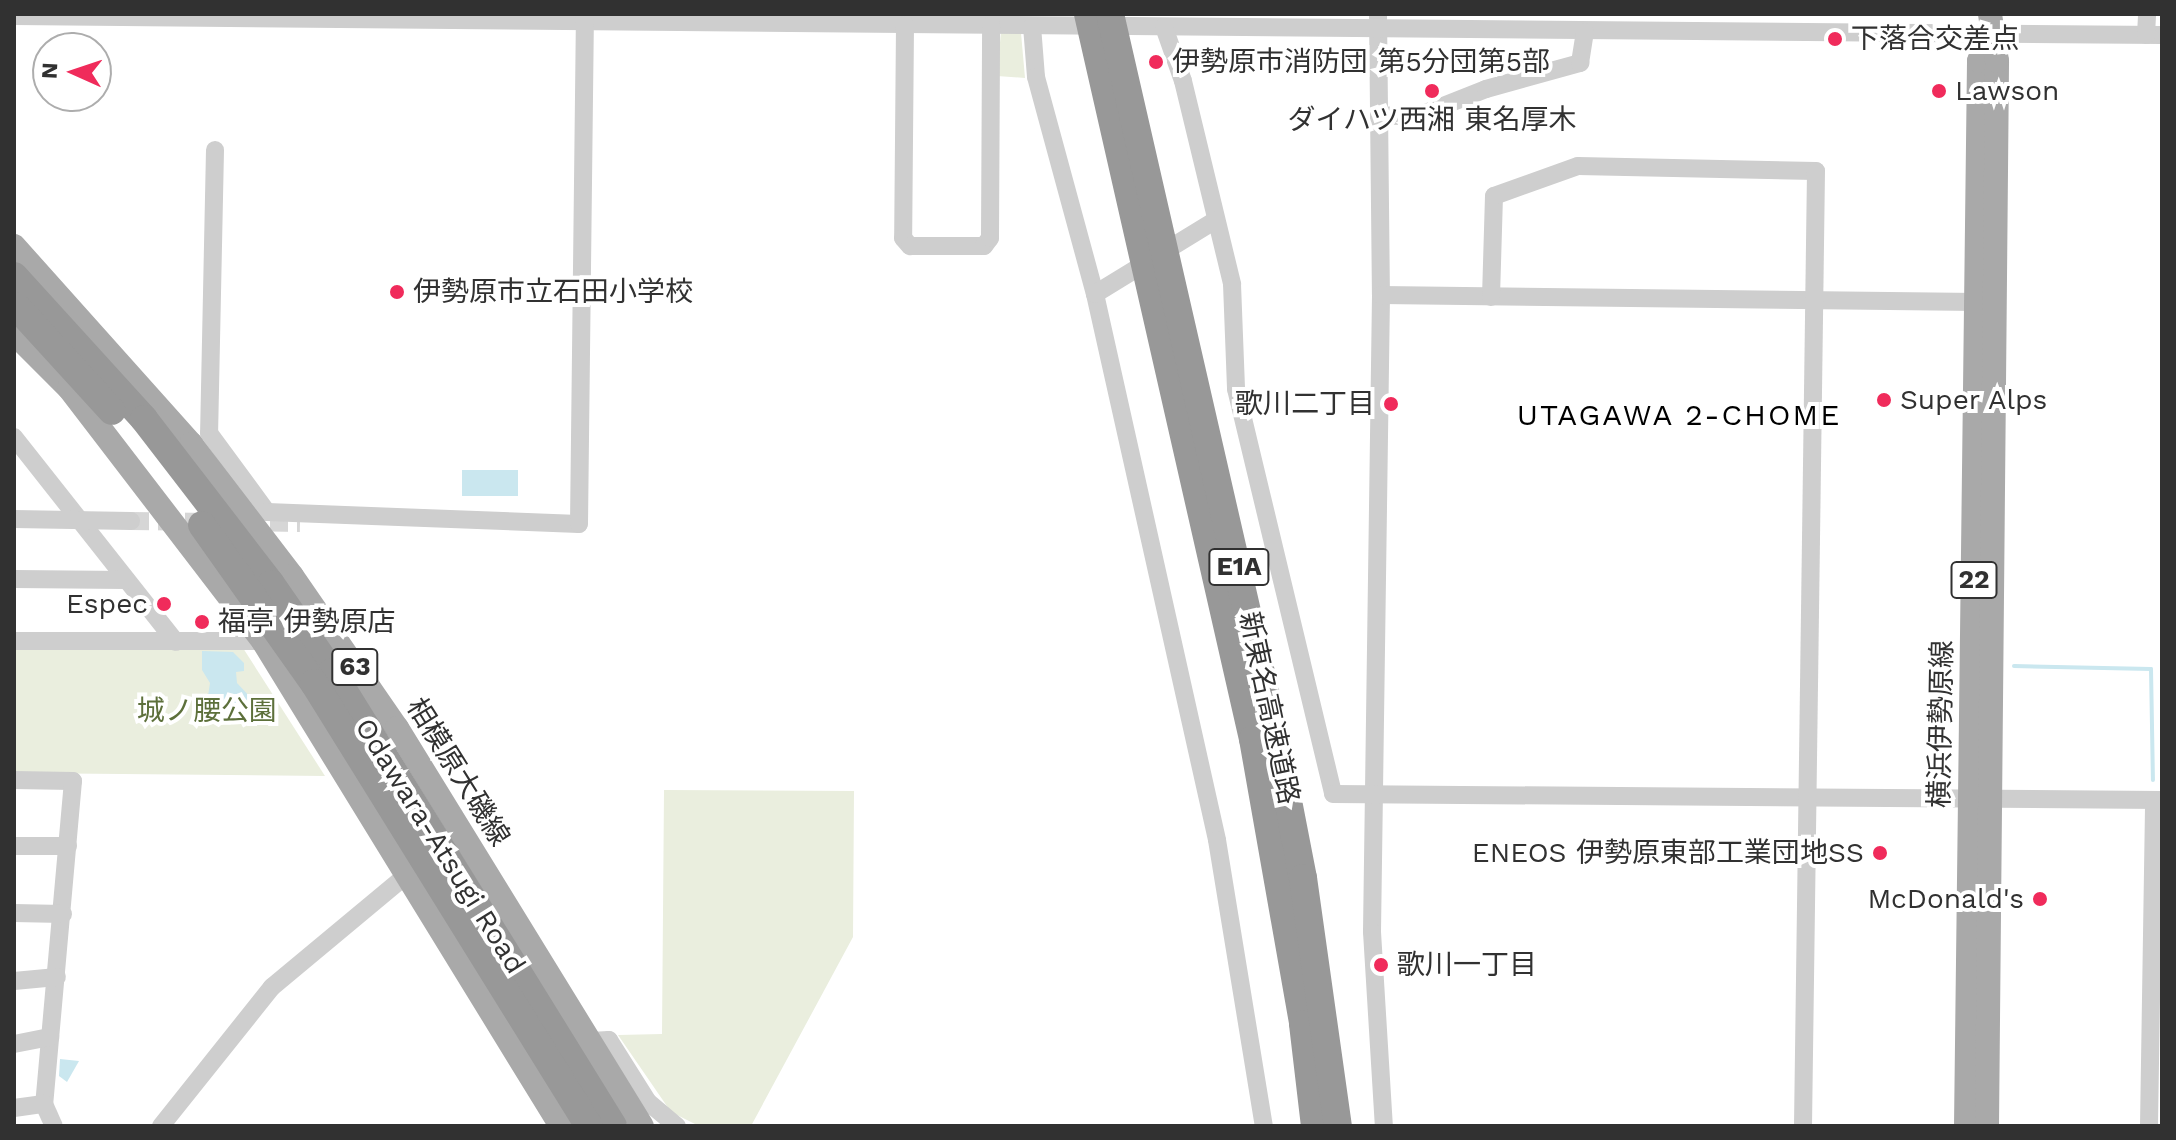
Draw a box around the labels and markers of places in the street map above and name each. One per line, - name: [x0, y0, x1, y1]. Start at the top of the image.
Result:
- place label: 下落合交差点: [1851, 22, 2019, 56]
- marker: 下落合交差点: [1826, 30, 1844, 48]
- place label: 伊勢原市消防団 第5分団第5部: [1172, 45, 1550, 79]
- marker: 伊勢原市消防団 第5分団第5部: [1147, 53, 1165, 71]
- place label: Lawson: [1955, 74, 2059, 108]
- marker: ダイハツ西湘 東名厚木: [1423, 82, 1441, 100]
- marker: Lawson: [1930, 82, 1948, 100]
- place label: ダイハツ西湘 東名厚木: [1287, 103, 1577, 137]
- place label: 伊勢原市立石田小学校: [413, 275, 693, 309]
- marker: 伊勢原市立石田小学校: [388, 283, 406, 301]
- place label: Super Alps: [1900, 383, 2049, 417]
- place label: 歌川二丁目: [1235, 387, 1375, 421]
- marker: Super Alps: [1875, 391, 1893, 409]
- marker: 歌川二丁目: [1382, 395, 1400, 413]
- place label: Espec: [66, 587, 148, 621]
- marker: Espec: [155, 595, 173, 613]
- place label: 福亭 伊勢原店: [218, 605, 396, 639]
- marker: 福亭 伊勢原店: [193, 613, 211, 631]
- place label: ENEOS 伊勢原東部工業団地SS: [1472, 836, 1864, 870]
- marker: ENEOS 伊勢原東部工業団地SS: [1871, 844, 1889, 862]
- place label: McDonald's: [1867, 882, 2024, 916]
- marker: McDonald's: [2031, 890, 2049, 908]
- place label: 歌川一丁目: [1397, 948, 1537, 982]
- marker: 歌川一丁目: [1372, 956, 1390, 974]

